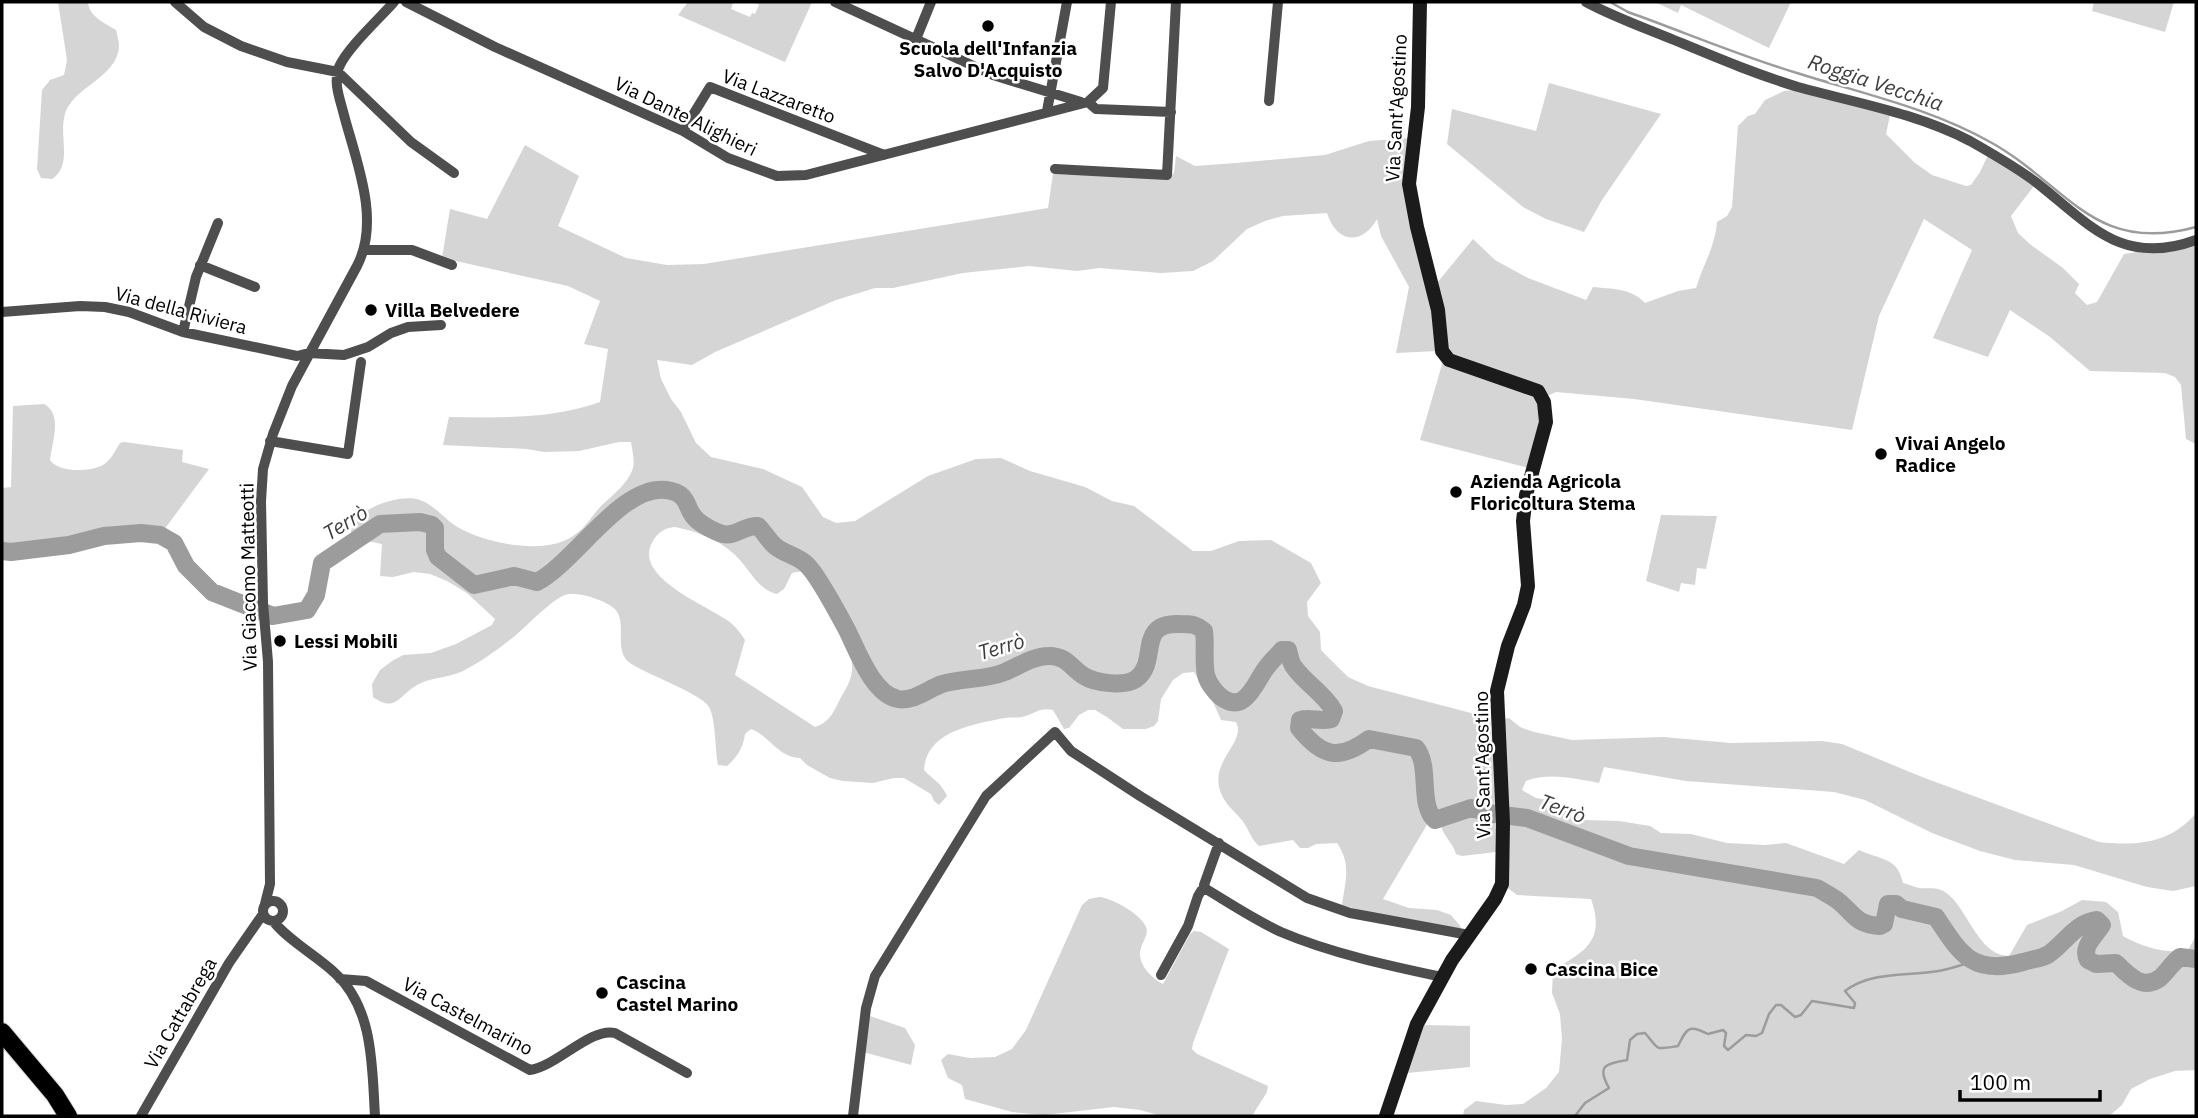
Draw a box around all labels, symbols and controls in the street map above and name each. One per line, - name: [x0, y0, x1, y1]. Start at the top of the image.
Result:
- marker: Scuola dell'Infanzia Salvo D'Acquisto: [980, 18, 996, 34]
- street label: Via Sant'Agostino: [1380, 33, 1412, 183]
- place label: Scuola dell'Infanzia Salvo D'Acquisto: [899, 36, 1077, 82]
- water label: Roggia Vecchia: [1805, 47, 1947, 117]
- street label: Via Lazzaretto: [719, 63, 839, 129]
- street label: Via Dante Alighieri: [611, 71, 761, 161]
- street label: Via della Riviera: [112, 281, 250, 339]
- place label: Villa Belvedere: [385, 298, 520, 322]
- marker: Villa Belvedere: [363, 302, 379, 318]
- place label: Vivai Angelo Radice: [1895, 431, 2006, 477]
- marker: Vivai Angelo Radice: [1873, 446, 1889, 462]
- place label: Azienda Agricola Floricoltura Stema: [1470, 469, 1636, 515]
- street label: Via Giacomo Matteotti: [234, 483, 262, 671]
- marker: Azienda Agricola Floricoltura Stema: [1448, 484, 1464, 500]
- water label: Terrò: [317, 498, 373, 546]
- water label: Terrò: [974, 626, 1028, 666]
- place label: Lessi Mobili: [294, 629, 398, 653]
- marker: Lessi Mobili: [272, 633, 288, 649]
- street label: Via Sant'Agostino: [1469, 691, 1495, 839]
- water label: Terrò: [1536, 787, 1590, 829]
- street label: Via Cattabrega: [138, 953, 222, 1073]
- place label: Cascina Bice: [1545, 957, 1658, 981]
- marker: Cascina Bice: [1523, 961, 1539, 977]
- place label: Cascina Castel Marino: [616, 970, 739, 1016]
- street label: Via Castelmarino: [399, 972, 537, 1060]
- marker: Cascina Castel Marino: [594, 985, 610, 1001]
- scale bar: [1960, 1058, 2100, 1102]
- text: 100 m: [1970, 1068, 2031, 1096]

